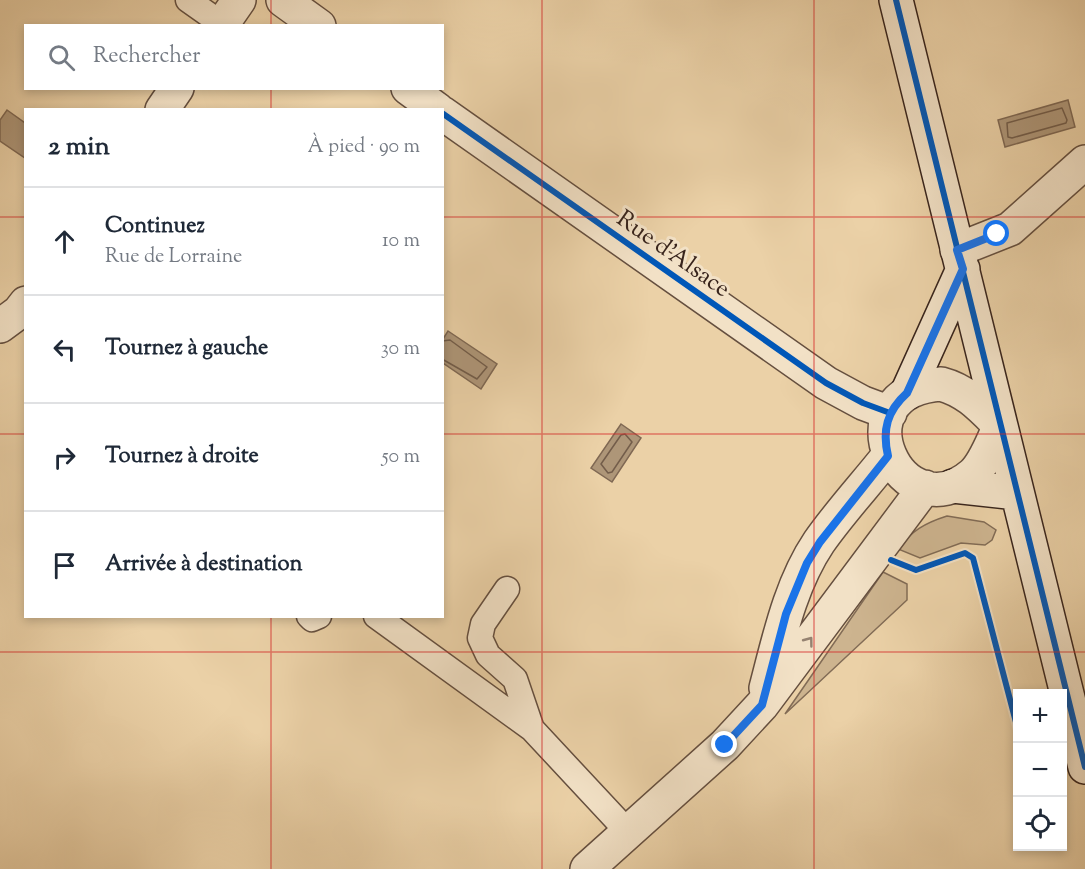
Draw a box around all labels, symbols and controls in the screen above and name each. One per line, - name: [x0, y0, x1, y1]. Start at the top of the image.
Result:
- search box: [24, 24, 444, 90]
- icon: search: [45, 41, 78, 74]
- text: Rechercher: [93, 41, 200, 73]
- text: 2 min: [48, 129, 110, 166]
- text: À pied · 90 m: [308, 133, 420, 162]
- street label: Rue d'Alsace: [609, 203, 737, 306]
- text: Continuez: [105, 211, 205, 243]
- route start: [983, 220, 1009, 246]
- icon: ahead: [48, 225, 81, 258]
- text: 10 m: [382, 227, 420, 256]
- text: Rue de Lorraine: [105, 243, 242, 272]
- icon: left: [48, 333, 81, 366]
- text: Tournez à gauche: [105, 333, 268, 365]
- text: 30 m: [381, 335, 420, 364]
- icon: right: [48, 441, 81, 474]
- text: Tournez à droite: [105, 441, 259, 473]
- text: 50 m: [382, 443, 420, 472]
- icon: arrive: [48, 549, 81, 582]
- text: Arrivée à destination: [105, 549, 302, 581]
- one-way arrow: [802, 637, 813, 648]
- map controls: [1013, 689, 1067, 851]
- button: +: [1013, 689, 1067, 743]
- route end: [711, 731, 737, 757]
- button: −: [1013, 743, 1067, 797]
- button: locate: [1013, 797, 1067, 851]

